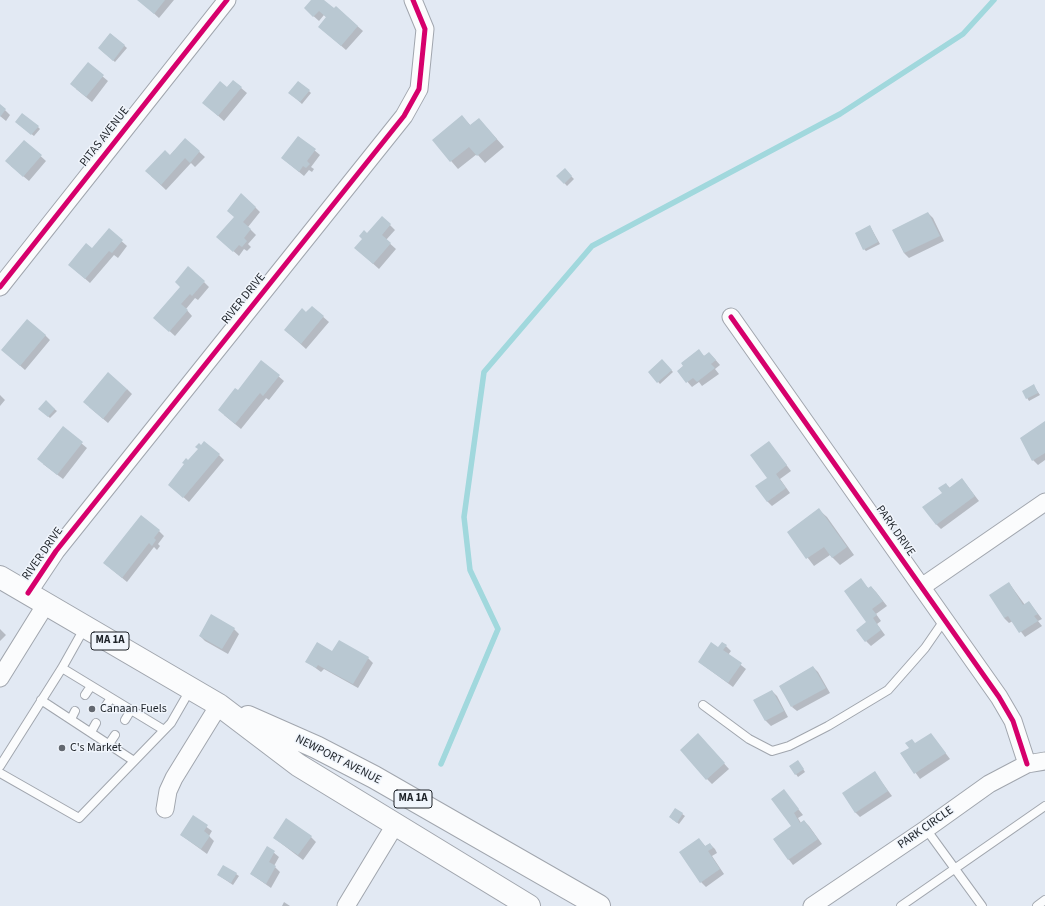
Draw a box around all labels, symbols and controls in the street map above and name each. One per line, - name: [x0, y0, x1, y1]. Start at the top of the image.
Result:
- street label: PITAS AVENUE: [77, 104, 133, 170]
- street label: RIVER DRIVE: [219, 271, 269, 327]
- street label: PARK DRIVE: [872, 503, 918, 559]
- street label: RIVER DRIVE: [19, 525, 67, 583]
- road number: MA 1A: [91, 632, 129, 650]
- place label: Canaan Fuels: [100, 702, 167, 716]
- marker: Canaan Fuels: [87, 704, 97, 714]
- street label: NEWPORT AVENUE: [293, 732, 383, 788]
- place label: C's Market: [70, 741, 122, 755]
- marker: C's Market: [57, 743, 67, 753]
- road number: MA 1A: [394, 790, 432, 808]
- street label: PARK CIRCLE: [895, 804, 957, 852]

